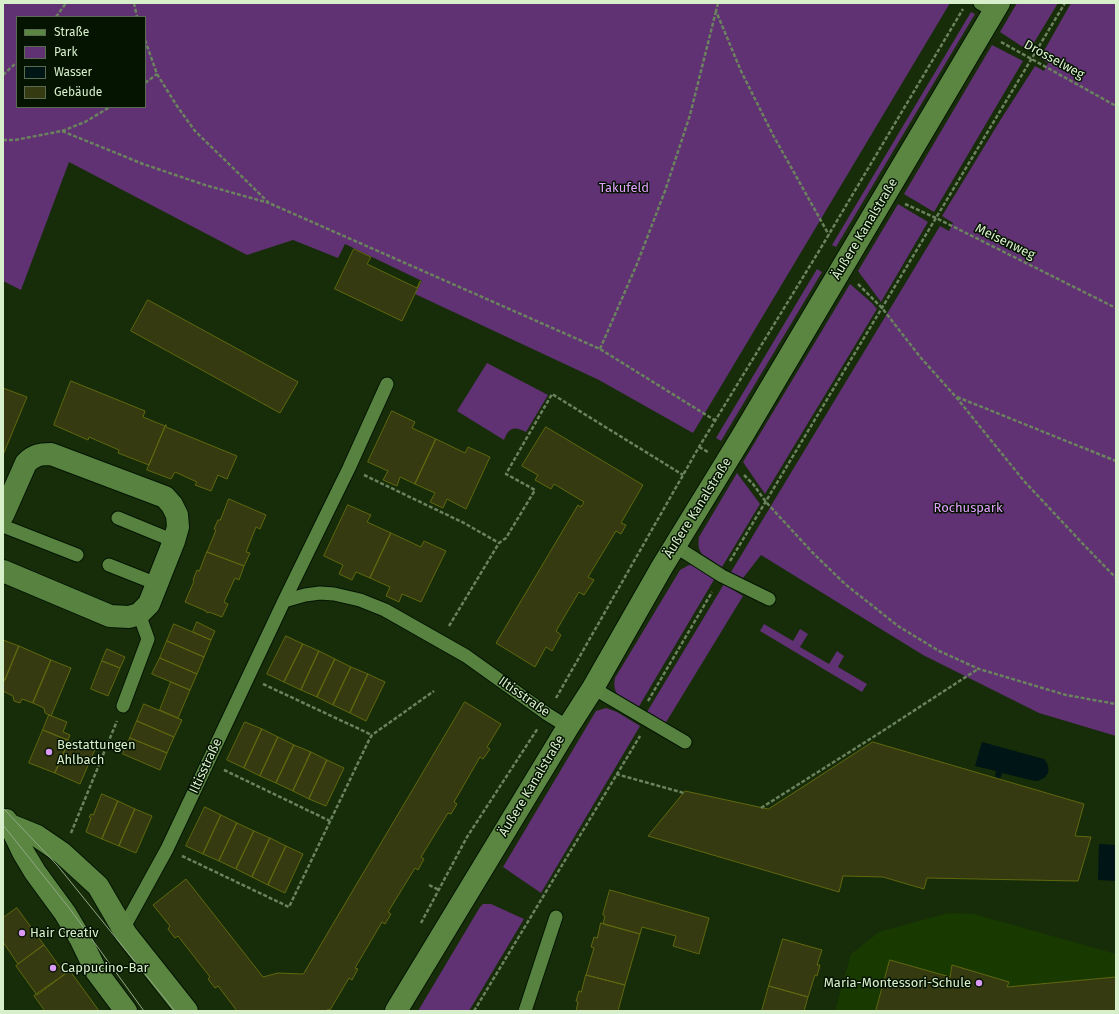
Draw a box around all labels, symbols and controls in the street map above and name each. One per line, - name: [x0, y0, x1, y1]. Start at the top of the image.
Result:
- legend: [16, 16, 146, 108]
- text: Straße: [54, 25, 89, 39]
- street label: Drosselweg: [1021, 37, 1087, 83]
- text: Park: [54, 45, 78, 59]
- text: Wasser: [54, 65, 92, 79]
- text: Gebäude: [54, 85, 102, 99]
- street label: Äußere Kanalstraße: [829, 176, 901, 282]
- park label: Takufeld: [599, 180, 649, 196]
- street label: Meisenweg: [972, 221, 1038, 263]
- street label: Äußere Kanalstraße: [661, 455, 735, 561]
- park label: Rochuspark: [933, 500, 1003, 516]
- street label: Iltisstraße: [495, 674, 553, 720]
- street label: Äußere Kanalstraße: [496, 733, 568, 839]
- street label: Iltisstraße: [186, 736, 226, 796]
- place label: Bestattungen Ahlbach: [57, 737, 136, 768]
- marker: Bestattungen Ahlbach: [44, 747, 54, 757]
- place label: Hair Creativ: [30, 925, 99, 941]
- marker: Hair Creativ: [17, 928, 27, 938]
- place label: Cappucino-Bar: [61, 960, 149, 976]
- marker: Cappucino-Bar: [48, 963, 58, 973]
- place label: Maria-Montessori-Schule: [824, 975, 971, 991]
- marker: Maria-Montessori-Schule: [974, 978, 984, 988]

